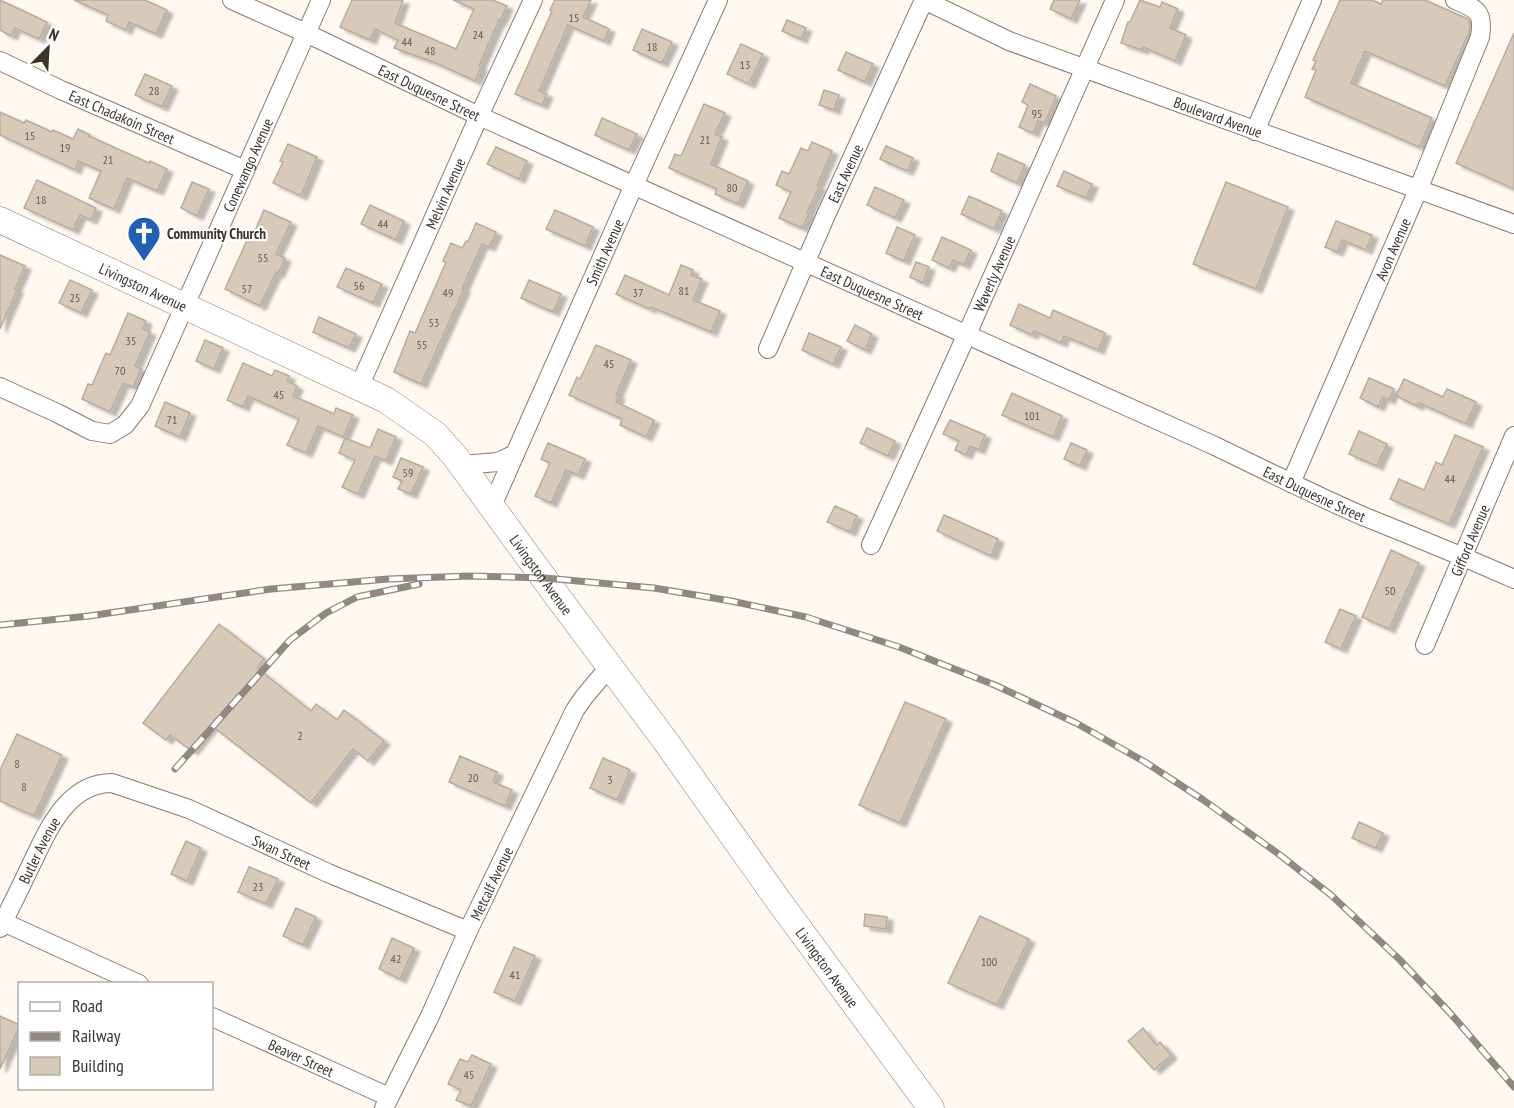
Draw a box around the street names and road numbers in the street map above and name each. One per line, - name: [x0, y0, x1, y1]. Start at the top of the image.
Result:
- street label: East Duquesne Street: [376, 60, 483, 125]
- street label: East Chadakoin Street: [66, 85, 178, 148]
- street label: Boulevard Avenue: [1171, 92, 1265, 141]
- street label: Conewango Avenue: [218, 115, 277, 215]
- street label: East Avenue: [823, 141, 867, 206]
- street label: Melvin Avenue: [421, 155, 469, 232]
- street label: Smith Avenue: [581, 215, 628, 288]
- street label: Avon Avenue: [1371, 215, 1414, 283]
- street label: Waverly Avenue: [969, 233, 1019, 314]
- street label: Livingston Avenue: [96, 258, 190, 315]
- street label: East Duquesne Street: [818, 261, 927, 324]
- street label: East Duquesne Street: [1260, 462, 1369, 526]
- street label: Gifford Avenue: [1446, 501, 1493, 579]
- street label: Livingston Avenue: [506, 531, 577, 618]
- street label: Butler Avenue: [14, 813, 64, 887]
- street label: Swan Street: [250, 830, 314, 873]
- street label: Metcalf Avenue: [465, 843, 517, 923]
- street label: Livingston Avenue: [792, 924, 863, 1011]
- street label: Beaver Street: [266, 1034, 337, 1080]

